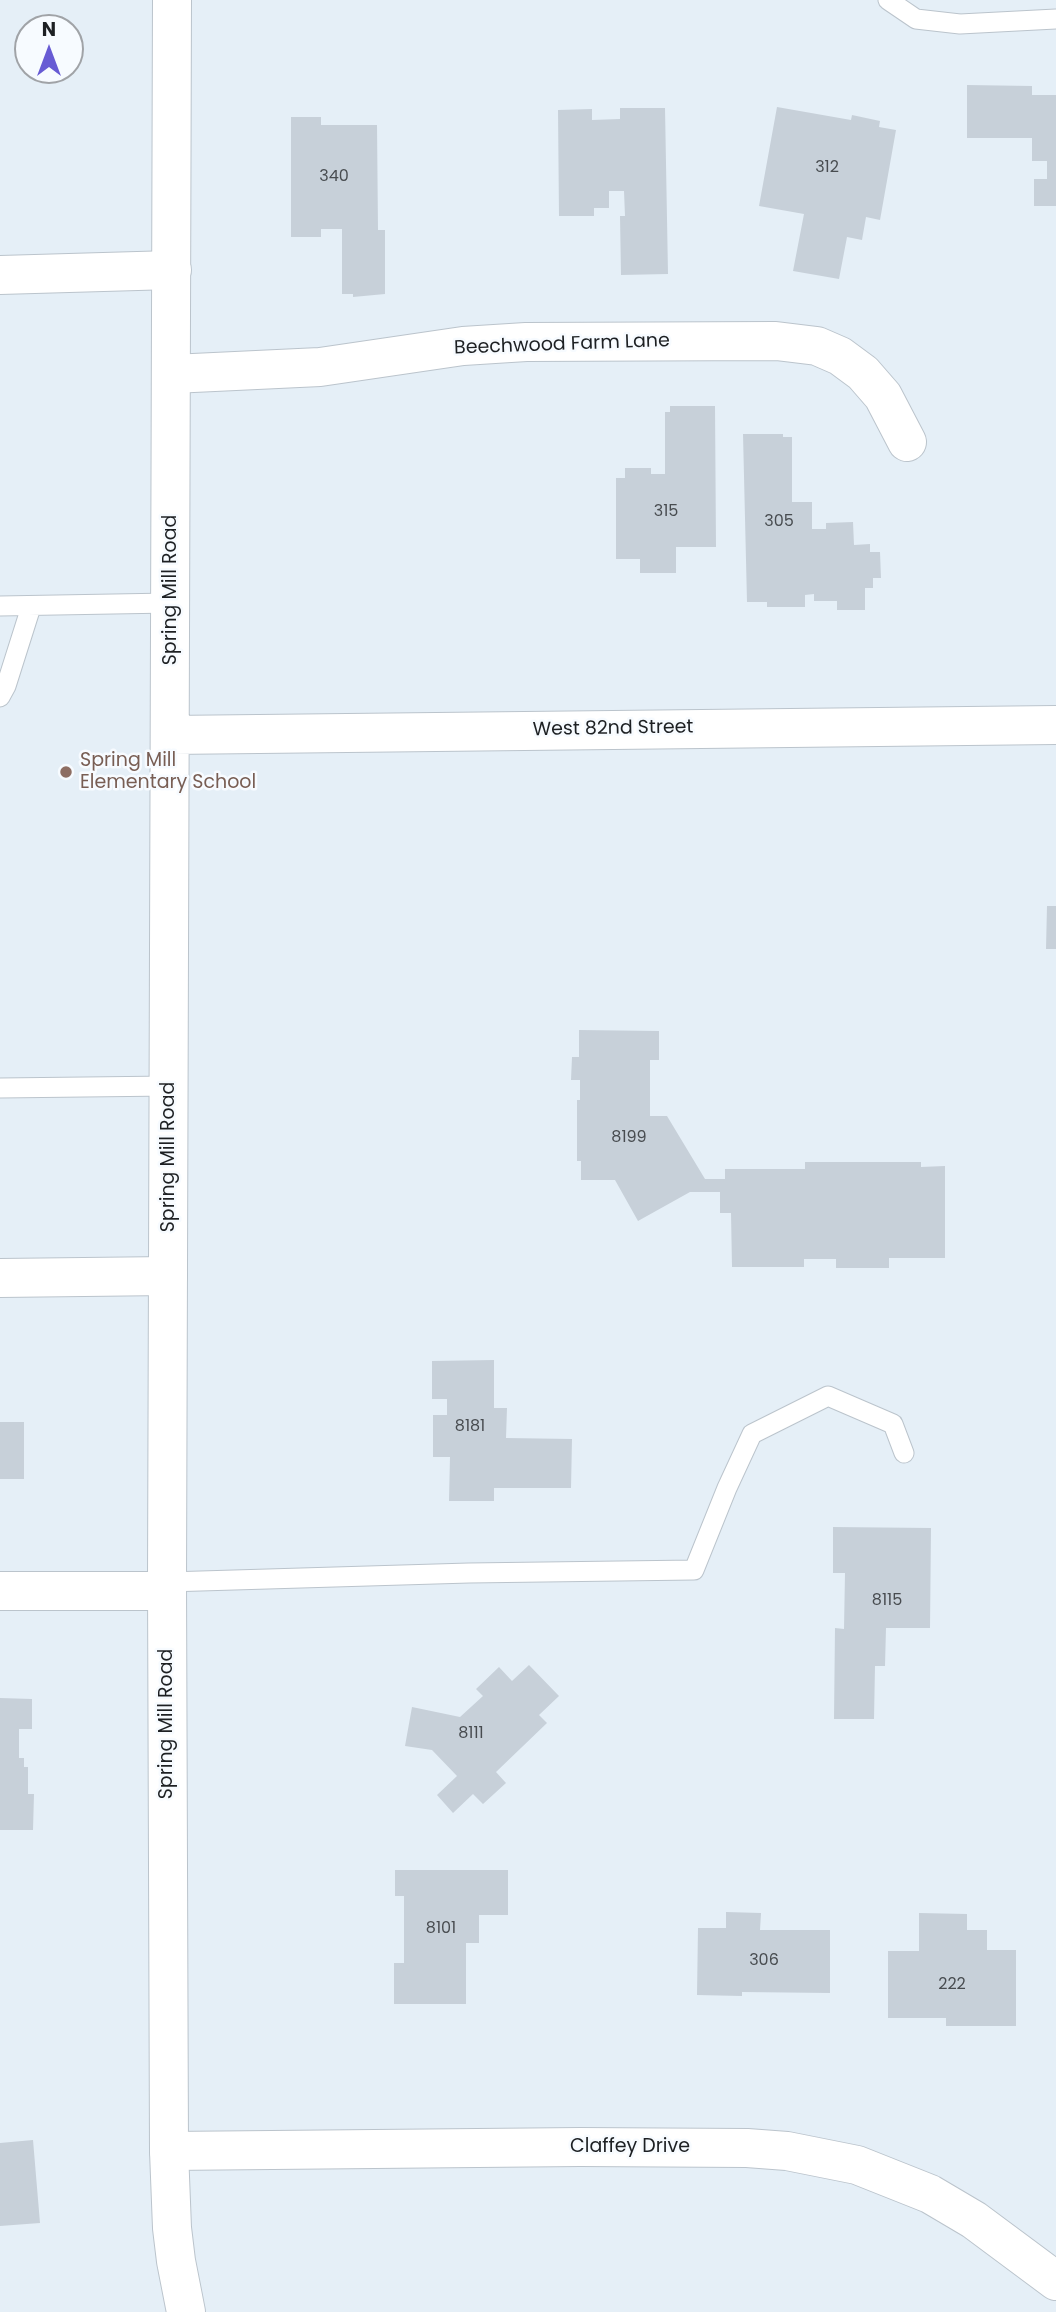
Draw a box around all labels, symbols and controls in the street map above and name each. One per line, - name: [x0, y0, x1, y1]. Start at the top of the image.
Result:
- north arrow: [14, 14, 84, 84]
- text: N: [42, 16, 56, 43]
- house number: 312: [815, 158, 839, 178]
- house number: 340: [319, 167, 349, 187]
- street label: Beechwood Farm Lane: [454, 330, 670, 360]
- house number: 315: [654, 502, 678, 522]
- house number: 305: [764, 512, 794, 532]
- street label: Spring Mill Road: [160, 515, 182, 665]
- street label: West 82nd Street: [532, 716, 694, 742]
- place label: Spring Mill Elementary School: [80, 750, 256, 794]
- marker: Spring Mill Elementary School: [58, 764, 74, 780]
- street label: Spring Mill Road: [158, 1082, 180, 1232]
- house number: 8199: [611, 1128, 647, 1148]
- house number: 8181: [455, 1417, 485, 1437]
- house number: 8115: [872, 1591, 902, 1611]
- street label: Spring Mill Road: [156, 1649, 178, 1799]
- house number: 8111: [458, 1724, 484, 1744]
- house number: 8101: [426, 1919, 456, 1939]
- house number: 306: [749, 1951, 779, 1971]
- house number: 222: [938, 1975, 966, 1995]
- street label: Claffey Drive: [570, 2136, 690, 2158]

